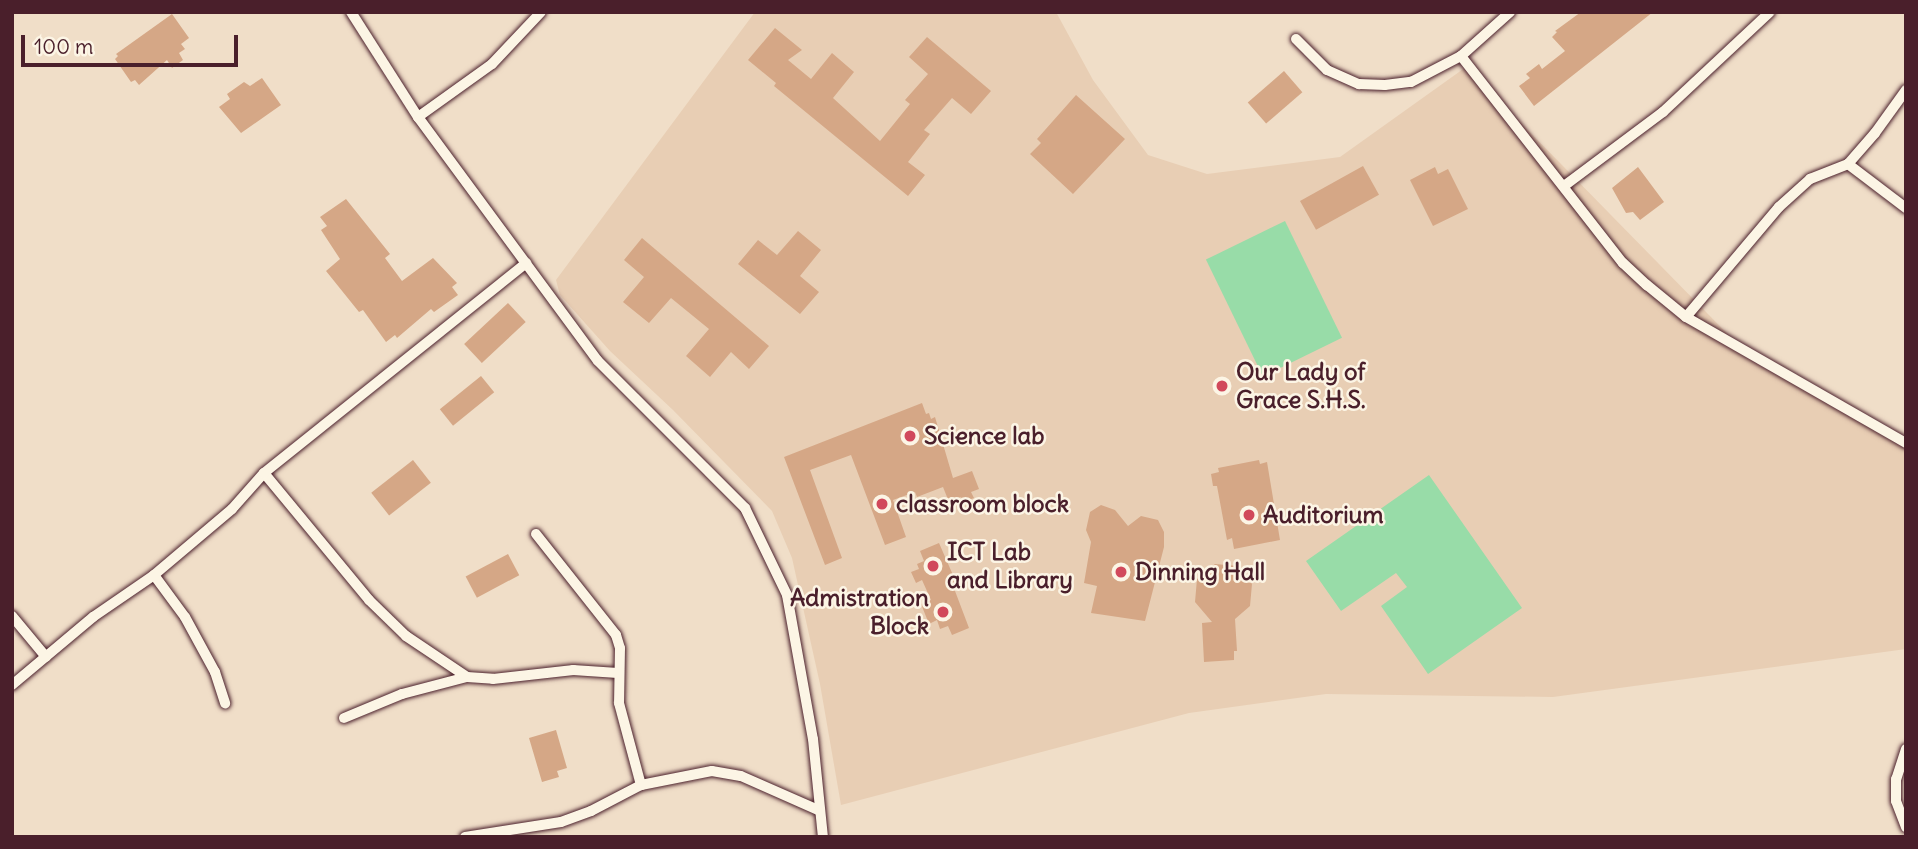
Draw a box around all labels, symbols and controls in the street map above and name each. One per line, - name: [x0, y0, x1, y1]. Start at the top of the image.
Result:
- scale bar: [24, 21, 242, 65]
- text: 100 m: [34, 33, 93, 60]
- place label: Our Lady of Grace S.H.S.: [1236, 358, 1366, 414]
- marker: Our Lady of Grace S.H.S.: [1214, 378, 1230, 394]
- place label: Science lab: [924, 422, 1045, 450]
- marker: Science lab: [902, 428, 918, 444]
- place label: classroom block: [896, 490, 1069, 518]
- marker: classroom block: [874, 496, 890, 512]
- place label: Auditorium: [1263, 501, 1384, 529]
- marker: Auditorium: [1241, 507, 1257, 523]
- place label: ICT Lab and Library: [947, 538, 1073, 594]
- marker: ICT Lab and Library: [925, 558, 941, 574]
- place label: Dinning Hall: [1135, 558, 1265, 586]
- marker: Dinning Hall: [1113, 564, 1129, 580]
- place label: Admistration Block: [790, 584, 929, 640]
- marker: Admistration Block: [935, 604, 951, 620]

